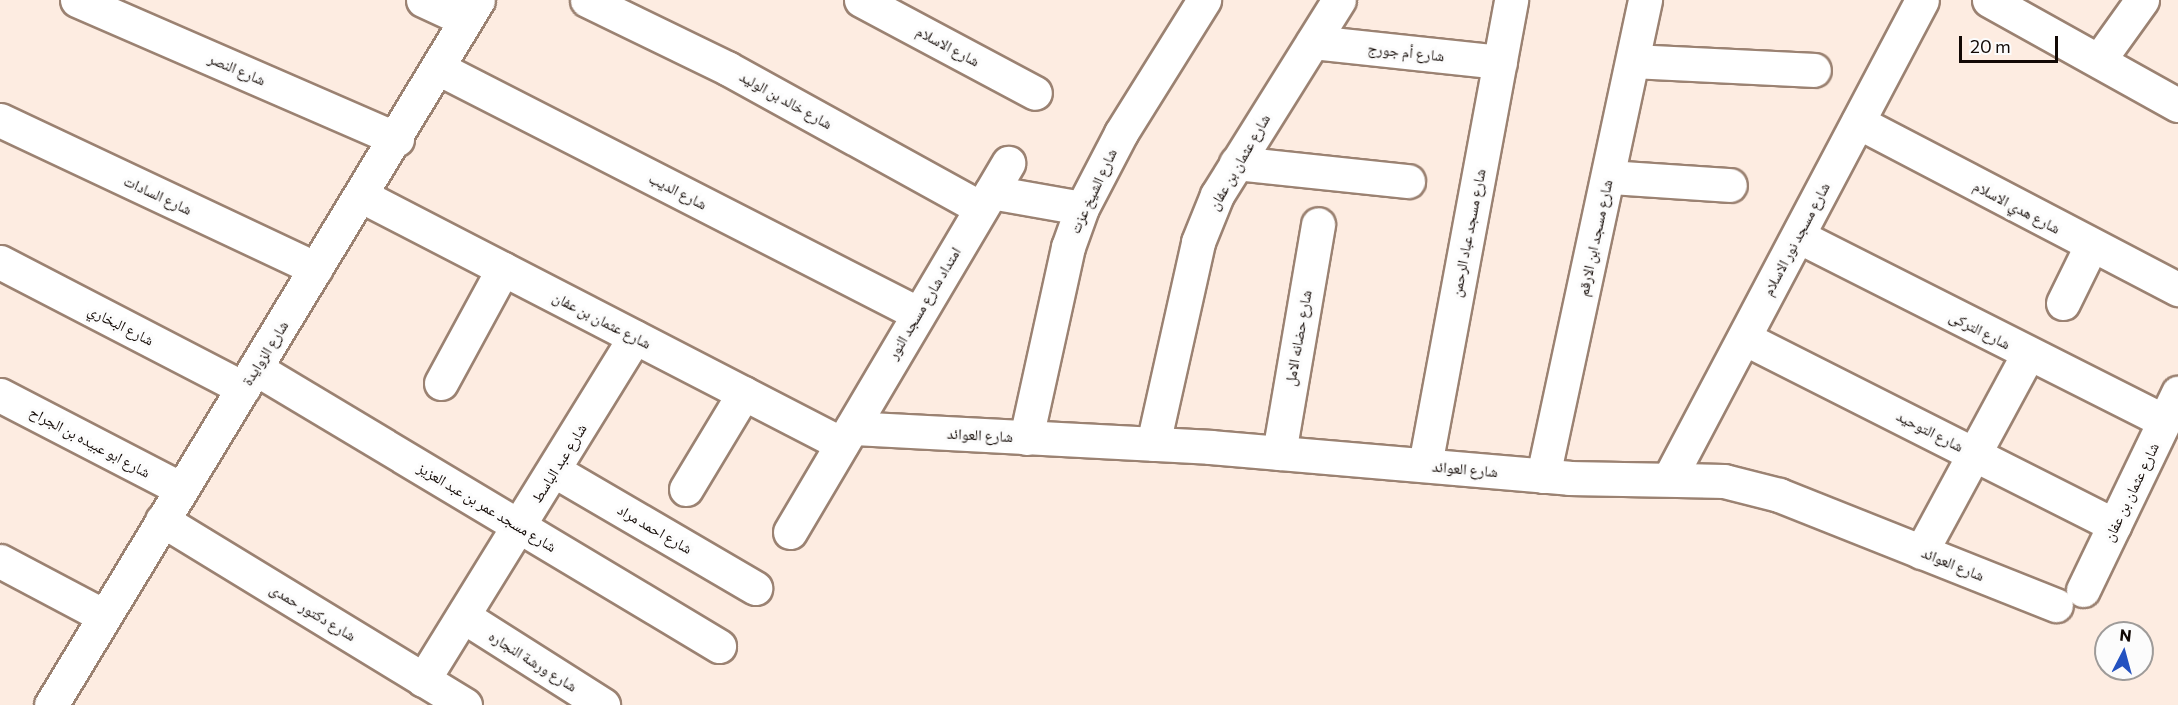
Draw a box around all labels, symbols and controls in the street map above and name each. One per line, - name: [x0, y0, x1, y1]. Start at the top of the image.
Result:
- street label: شارع الاسلام: [913, 22, 983, 70]
- scale bar: [1962, 24, 2061, 62]
- text: 20 m: [1970, 35, 2011, 57]
- street label: شارع أم جورج: [1367, 39, 1445, 65]
- street label: شارع النصر: [206, 49, 268, 89]
- street label: شارع خالد بن الوليد: [737, 67, 835, 133]
- street label: شارع عثمان بن عفان: [1204, 111, 1274, 213]
- street label: شارع الشيخ عزت: [1065, 146, 1121, 236]
- street label: شارع مسجد عباد الرحمن: [1447, 167, 1489, 299]
- street label: شارع الديب: [646, 169, 710, 213]
- street label: شارع السادات: [121, 171, 195, 219]
- street label: شارع هدي الاسلام: [1970, 177, 2064, 237]
- street label: شارع مسجد ابن الارقم: [1574, 178, 1616, 298]
- street label: شارع مسجد نور الاسلام: [1759, 179, 1833, 299]
- street label: امتداد شارع مسجد النور: [883, 244, 965, 362]
- street label: شارع عثمان بن عفان: [550, 288, 654, 352]
- street label: شارع حضانه الامل: [1281, 289, 1315, 387]
- street label: شارع البخاري: [85, 301, 157, 349]
- street label: شارع التركى: [1946, 307, 2014, 353]
- street label: شارع الزوايدة: [238, 317, 292, 389]
- street label: شارع ابو عبيده بن الجراح: [27, 403, 153, 481]
- street label: شارع التوحيد: [1894, 406, 1966, 456]
- street label: شارع عبد الباسط: [528, 420, 590, 506]
- street label: شارع العوائد: [946, 424, 1014, 446]
- street label: شارع عثمان بن عفان: [2099, 440, 2163, 544]
- street label: شارع العوائد: [1431, 457, 1499, 481]
- street label: شارع مسجد عمر بن عبد العزيز: [414, 458, 560, 556]
- street label: شارع احمد مراد: [614, 500, 696, 558]
- street label: شارع العوائد: [1919, 543, 1987, 585]
- street label: شارع دكتور حمدى: [267, 579, 359, 645]
- north arrow: [2094, 621, 2154, 681]
- text: N: [2119, 625, 2133, 645]
- street label: شارع ورشة النجاره: [486, 627, 580, 695]

